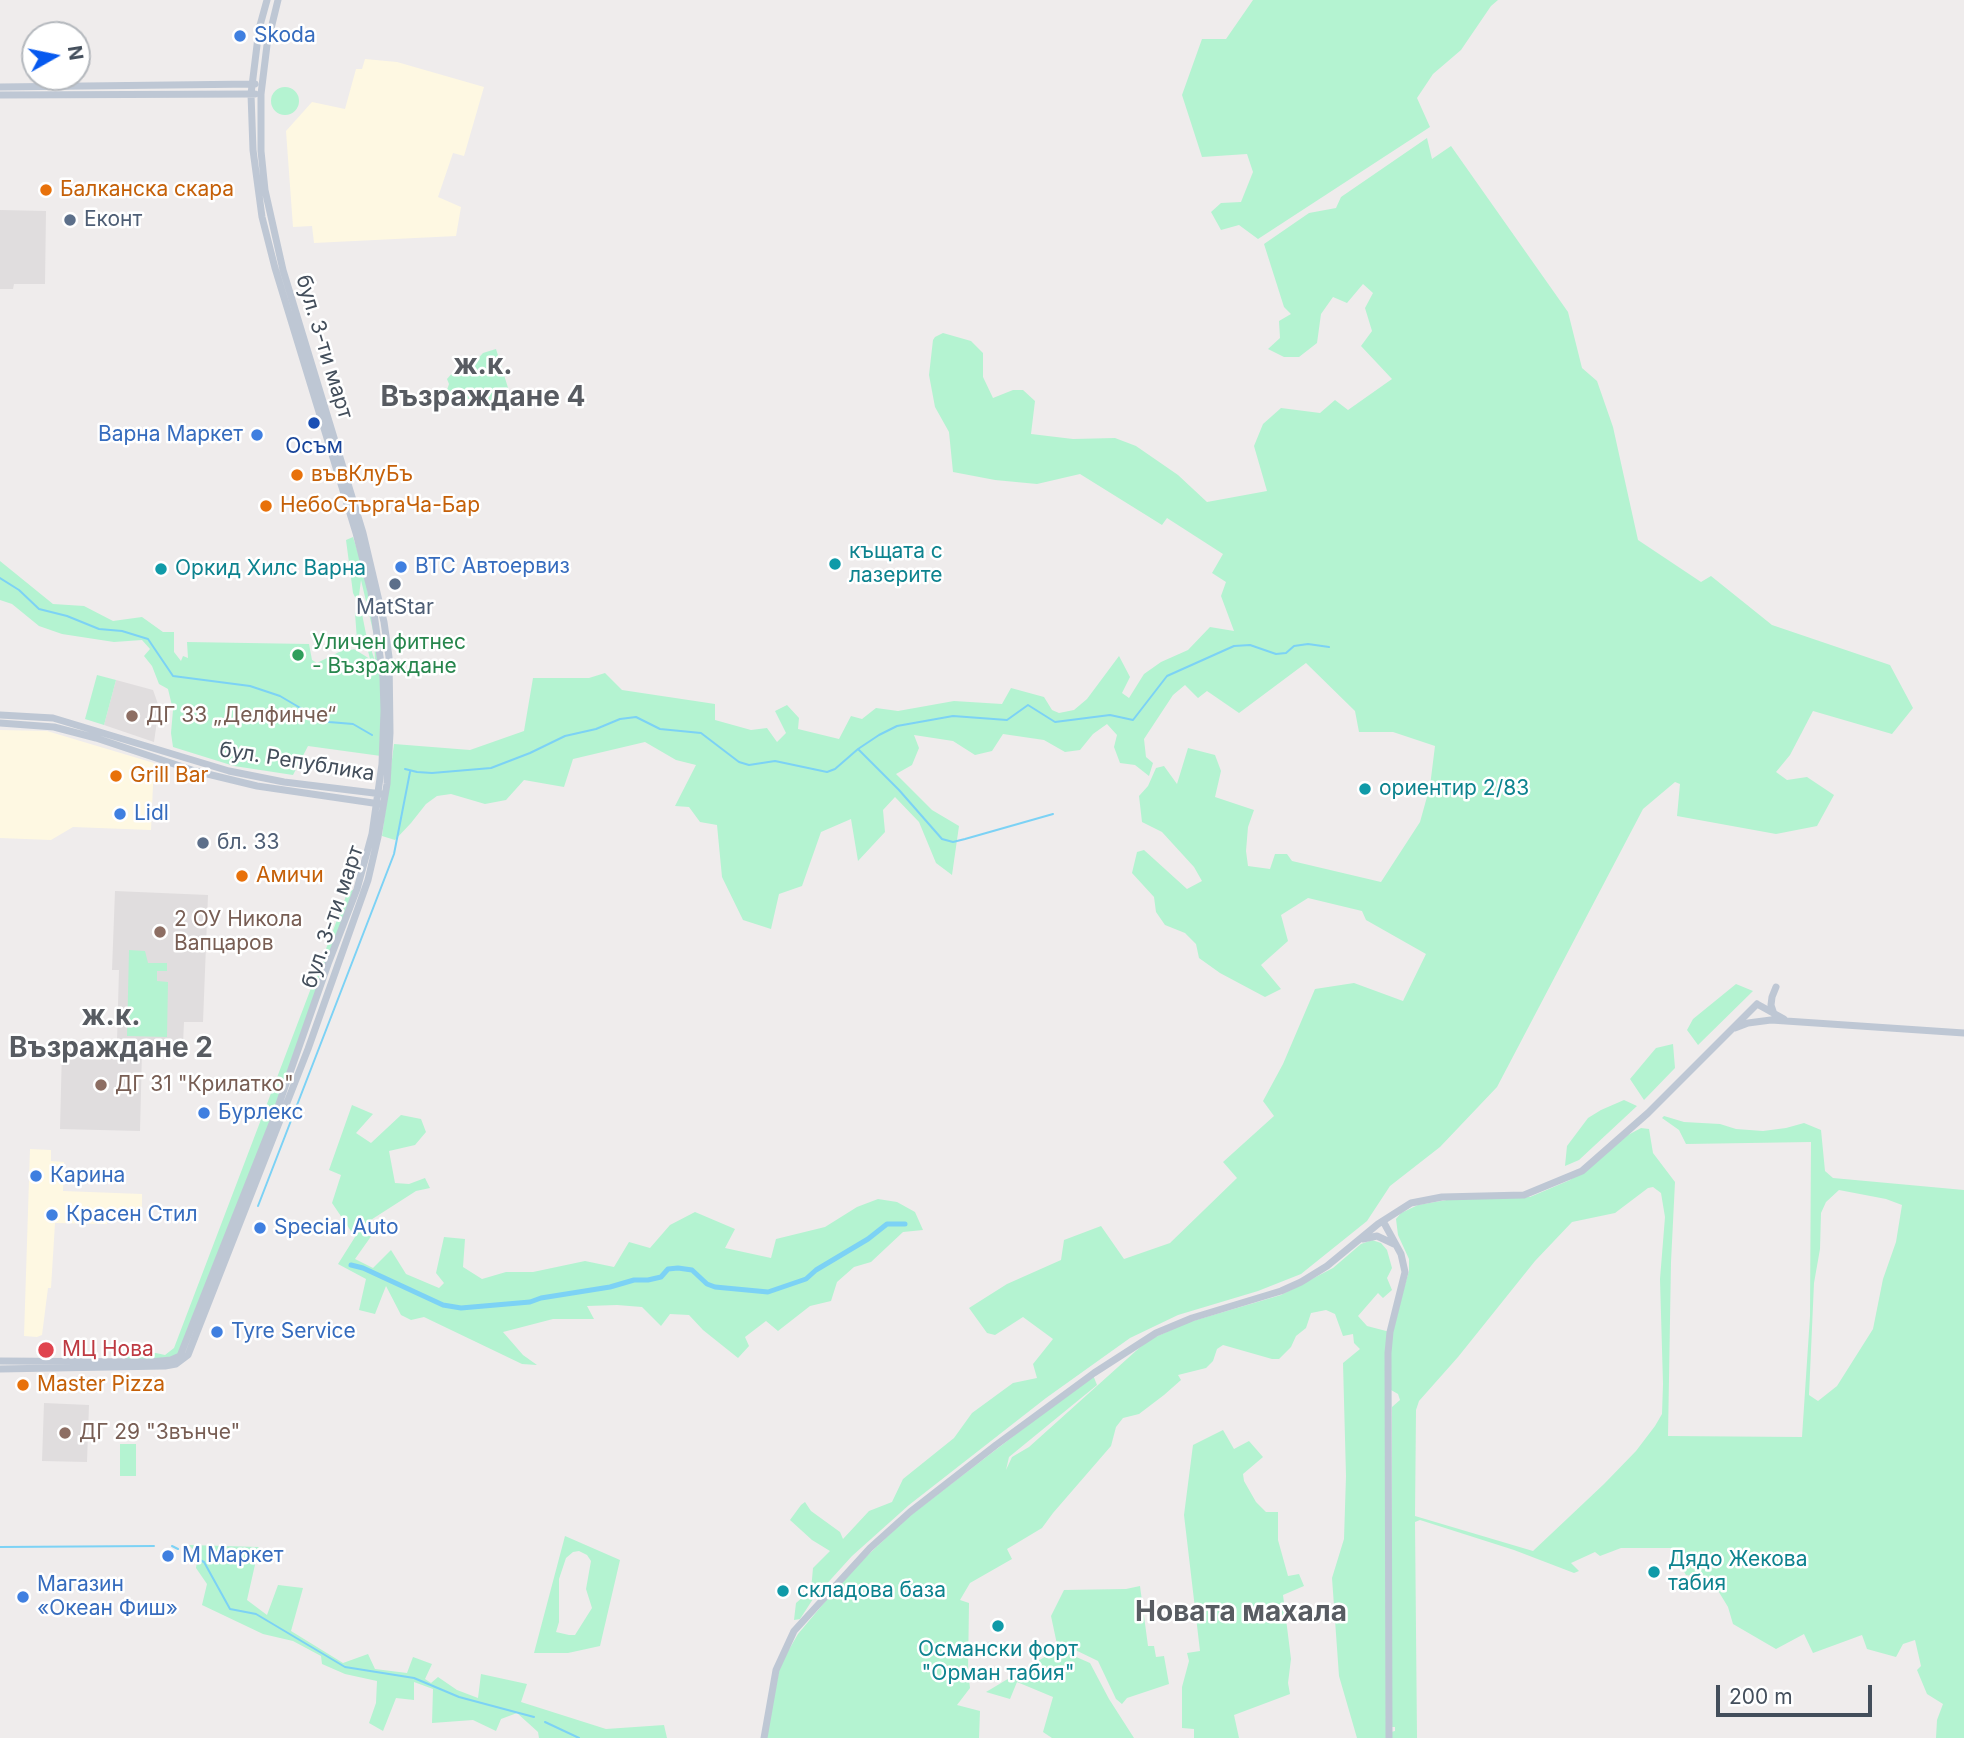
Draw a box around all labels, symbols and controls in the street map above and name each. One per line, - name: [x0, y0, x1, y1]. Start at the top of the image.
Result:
- north arrow: [21, 21, 91, 91]
- place label: Skoda: [254, 23, 316, 49]
- marker: Skoda: [232, 28, 248, 44]
- text: N: [63, 44, 88, 62]
- place label: Балканска скара: [60, 177, 234, 203]
- marker: Балканска скара: [38, 182, 54, 198]
- place label: Еконт: [84, 207, 142, 233]
- marker: Еконт: [62, 212, 78, 228]
- street label: бул. 3-ти март: [290, 272, 358, 422]
- district label: ж.к. Възраждане 4: [380, 349, 586, 415]
- marker: Осъм: [306, 415, 322, 431]
- place label: Варна Маркет: [98, 422, 243, 448]
- marker: Варна Маркет: [249, 427, 265, 443]
- place label: Осъм: [285, 434, 343, 460]
- place label: въвКлуБъ: [311, 462, 413, 488]
- marker: въвКлуБъ: [289, 467, 305, 483]
- place label: НебоСтъргаЧа-Бар: [280, 493, 480, 519]
- marker: НебоСтъргаЧа-Бар: [258, 498, 274, 514]
- place label: къщата с лазерите: [849, 539, 943, 589]
- place label: ВТС Автоервиз: [415, 554, 570, 580]
- place label: Оркид Хилс Варна: [175, 556, 366, 582]
- marker: къщата с лазерите: [827, 556, 843, 572]
- marker: ВТС Автоервиз: [393, 559, 409, 575]
- marker: Оркид Хилс Варна: [153, 561, 169, 577]
- marker: MatStar: [387, 576, 403, 592]
- place label: MatStar: [356, 595, 434, 621]
- place label: Уличен фитнес - Възраждане: [312, 630, 466, 680]
- marker: Уличен фитнес - Възраждане: [290, 647, 306, 663]
- place label: ДГ 33 „Делфинче“: [146, 703, 336, 729]
- marker: ДГ 33 „Делфинче“: [124, 708, 140, 724]
- street label: бул. Република: [218, 737, 376, 787]
- place label: Grill Bar: [130, 763, 209, 789]
- marker: Grill Bar: [108, 768, 124, 784]
- place label: ориентир 2/83: [1379, 776, 1529, 802]
- marker: ориентир 2/83: [1357, 781, 1373, 797]
- place label: Lidl: [134, 801, 169, 827]
- marker: Lidl: [112, 806, 128, 822]
- place label: бл. 33: [217, 830, 279, 856]
- marker: бл. 33: [195, 835, 211, 851]
- street label: бул. 3-ти март: [297, 842, 369, 992]
- place label: Амичи: [256, 863, 324, 889]
- marker: Амичи: [234, 868, 250, 884]
- place label: 2 ОУ Никола Вапцаров: [174, 907, 303, 957]
- marker: 2 ОУ Никола Вапцаров: [152, 924, 168, 940]
- district label: ж.к. Възраждане 2: [9, 1000, 213, 1066]
- place label: ДГ 31 "Крилатко": [115, 1072, 294, 1098]
- marker: ДГ 31 "Крилатко": [93, 1077, 109, 1093]
- place label: Бурлекс: [218, 1100, 303, 1126]
- marker: Бурлекс: [196, 1105, 212, 1121]
- place label: Карина: [50, 1163, 125, 1189]
- marker: Карина: [28, 1168, 44, 1184]
- place label: Красен Стил: [66, 1202, 197, 1228]
- marker: Красен Стил: [44, 1207, 60, 1223]
- place label: Special Auto: [274, 1215, 399, 1241]
- marker: Special Auto: [252, 1220, 268, 1236]
- place label: Tyre Service: [231, 1319, 356, 1345]
- marker: Tyre Service: [209, 1324, 225, 1340]
- place label: МЦ Нова: [62, 1337, 154, 1363]
- marker: МЦ Нова: [36, 1340, 56, 1360]
- place label: Master Pizza: [37, 1372, 165, 1398]
- marker: Master Pizza: [15, 1377, 31, 1393]
- place label: ДГ 29 "Звънче": [79, 1420, 240, 1446]
- marker: ДГ 29 "Звънче": [57, 1425, 73, 1441]
- place label: М Маркет: [182, 1543, 283, 1569]
- place label: Дядо Жекова табия: [1668, 1547, 1807, 1597]
- marker: М Маркет: [160, 1548, 176, 1564]
- marker: Дядо Жекова табия: [1646, 1564, 1662, 1580]
- place label: Магазин «Океан Фиш»: [37, 1572, 178, 1622]
- place label: складова база: [797, 1578, 946, 1604]
- marker: складова база: [775, 1583, 791, 1599]
- marker: Магазин «Океан Фиш»: [15, 1589, 31, 1605]
- district label: Новата махала: [1135, 1596, 1347, 1630]
- marker: Османски форт "Орман табия": [990, 1618, 1006, 1634]
- place label: Османски форт "Орман табия": [918, 1637, 1078, 1687]
- scale bar: [1719, 1672, 1875, 1716]
- text: 200 m: [1729, 1684, 1793, 1709]

